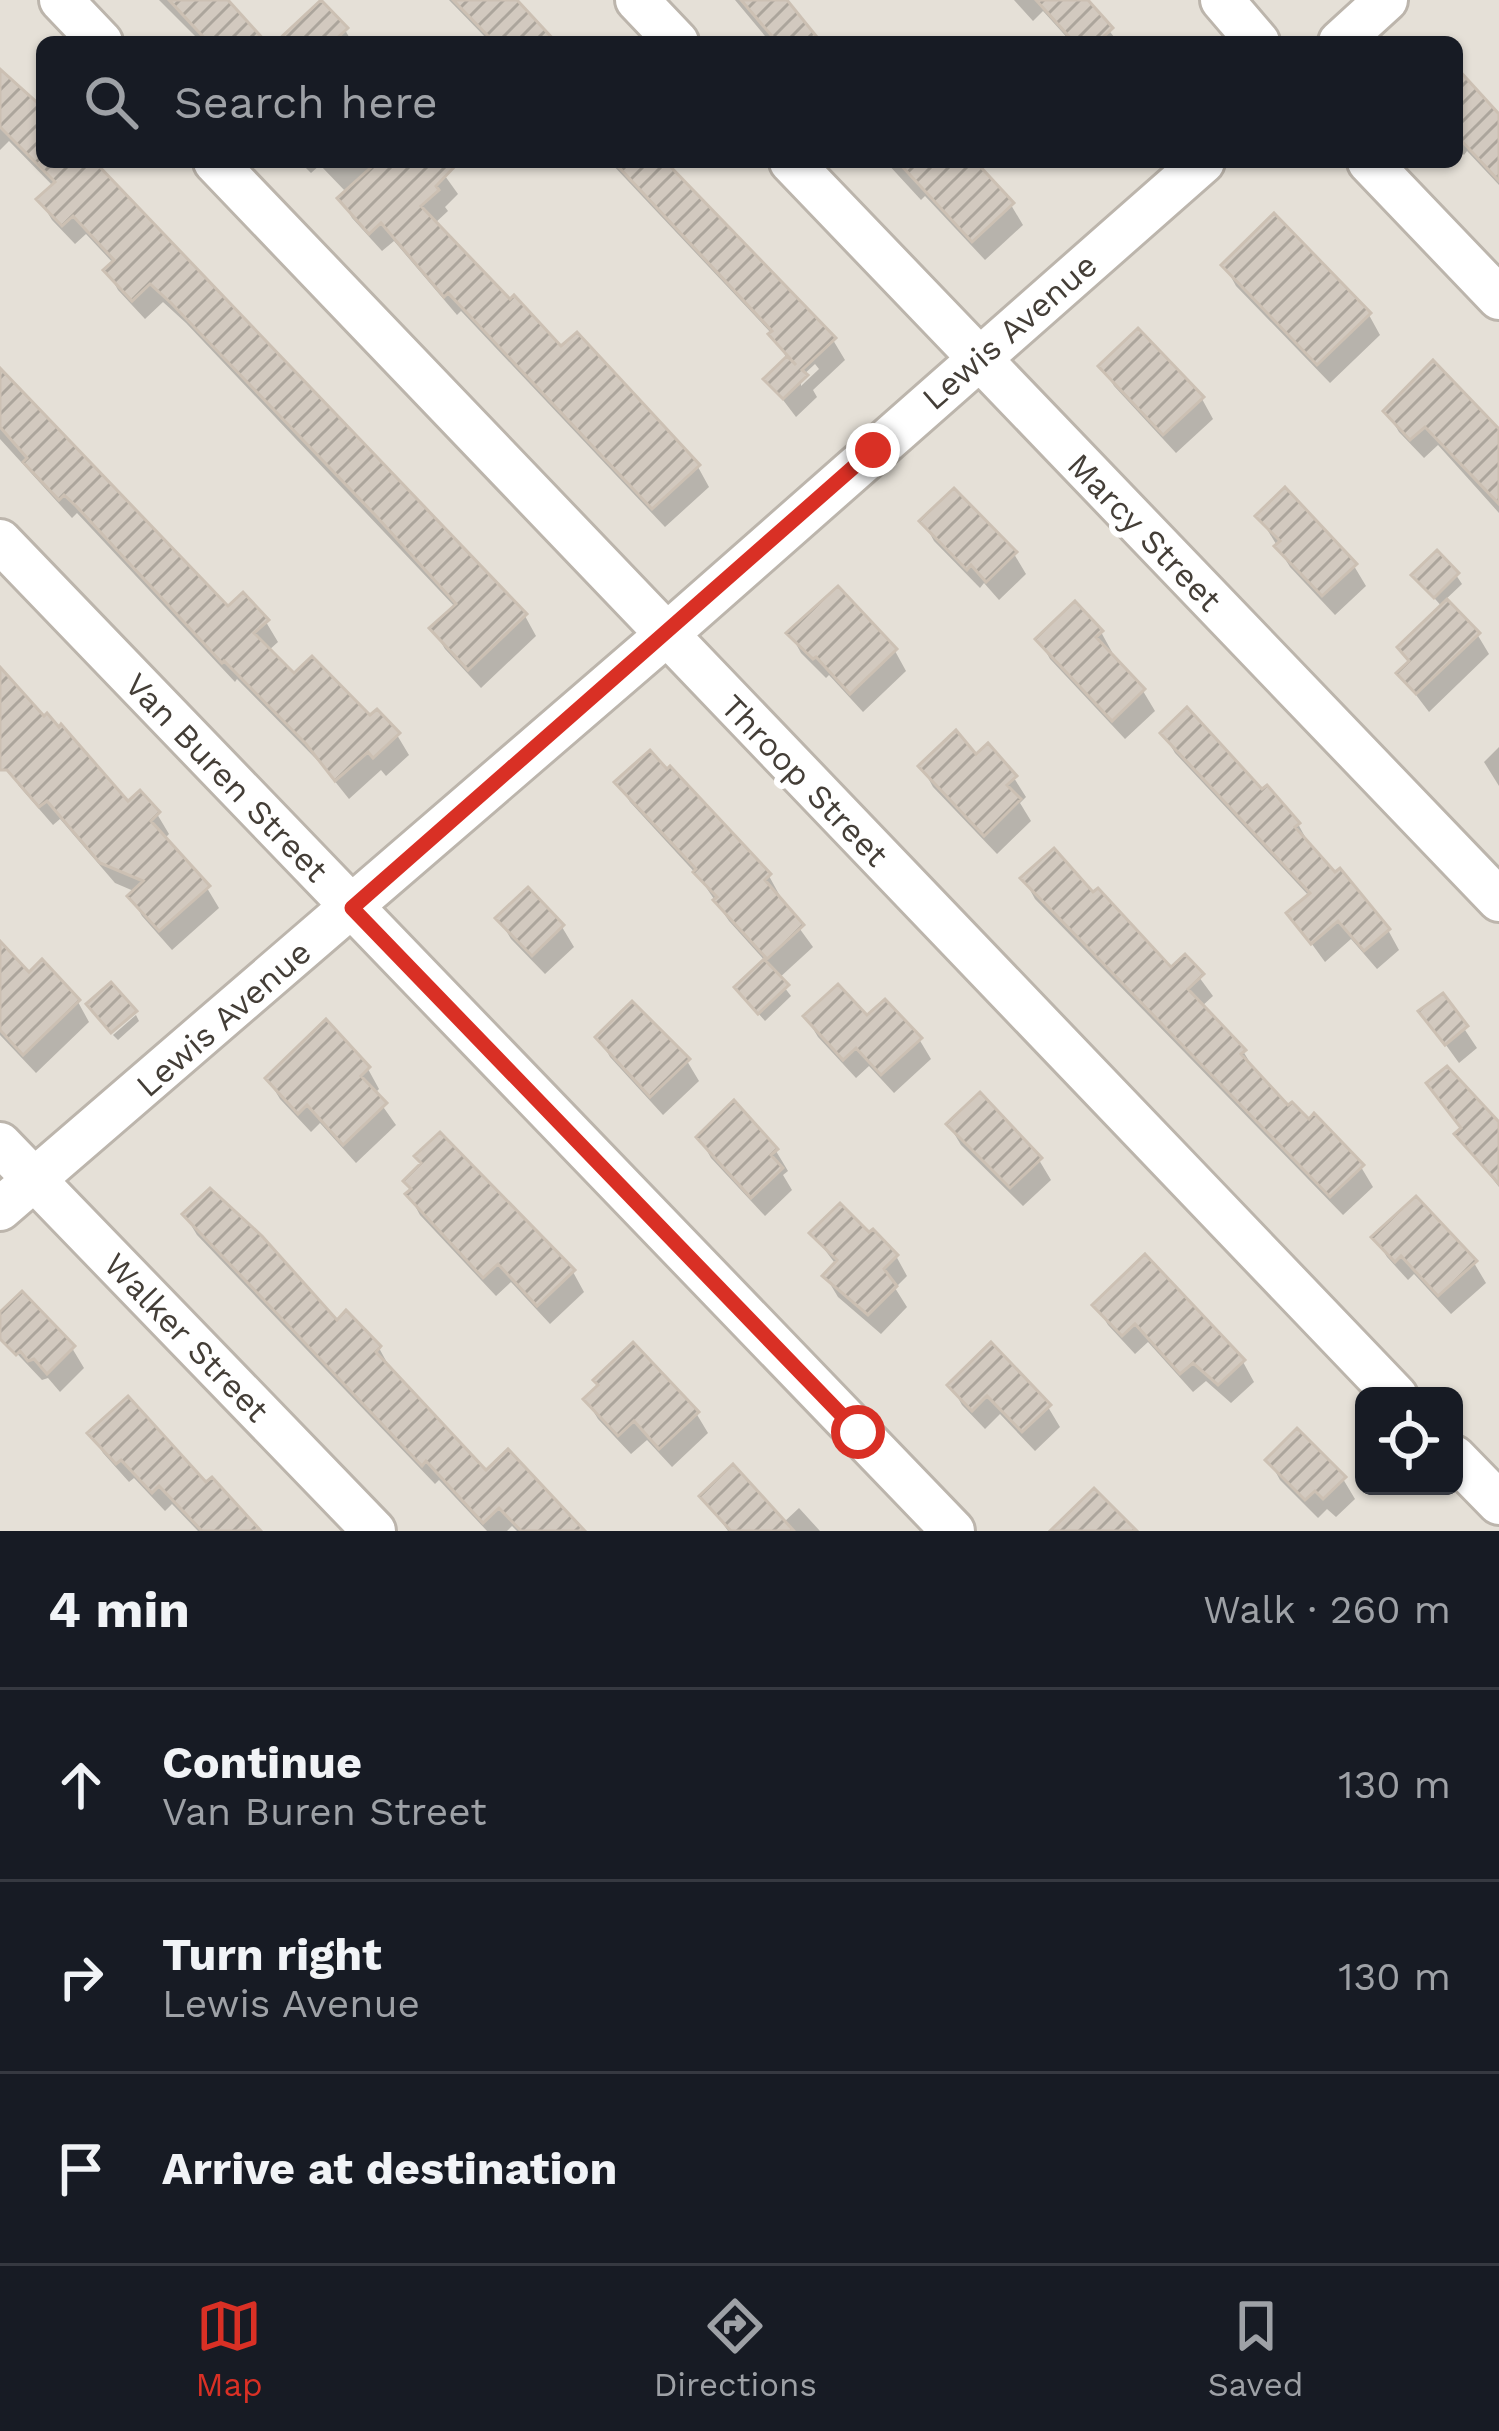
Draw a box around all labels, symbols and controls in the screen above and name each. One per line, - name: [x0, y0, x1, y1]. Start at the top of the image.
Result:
- search box: [36, 36, 1463, 168]
- icon: search: [78, 69, 144, 135]
- text: Search here: [174, 76, 438, 129]
- street label: Lewis Avenue: [914, 245, 1104, 418]
- route end: [846, 423, 900, 477]
- street label: Marcy Street: [1060, 445, 1230, 619]
- street label: Van Buren Street: [117, 665, 336, 890]
- street label: Throop Street: [713, 686, 896, 874]
- street label: Lewis Avenue: [128, 932, 318, 1105]
- street label: Walker Street: [96, 1245, 277, 1430]
- map controls: [1355, 1387, 1463, 1495]
- button: locate: [1355, 1387, 1463, 1495]
- route start: [831, 1405, 885, 1459]
- text: 4 min: [48, 1580, 190, 1639]
- text: Walk · 260 m: [1203, 1587, 1451, 1632]
- text: Continue: [162, 1736, 362, 1789]
- icon: ahead: [48, 1752, 114, 1818]
- text: 130 m: [1338, 1762, 1451, 1807]
- text: Van Buren Street: [162, 1789, 487, 1834]
- text: Turn right: [162, 1928, 382, 1981]
- icon: right: [48, 1944, 114, 2010]
- text: 130 m: [1338, 1954, 1451, 1999]
- text: Lewis Avenue: [162, 1981, 420, 2026]
- icon: arrive: [48, 2136, 114, 2202]
- text: Arrive at destination: [162, 2142, 617, 2195]
- tab: Map: [195, 2293, 263, 2404]
- tab: Directions: [654, 2293, 817, 2404]
- tab: Saved: [1208, 2293, 1304, 2404]

